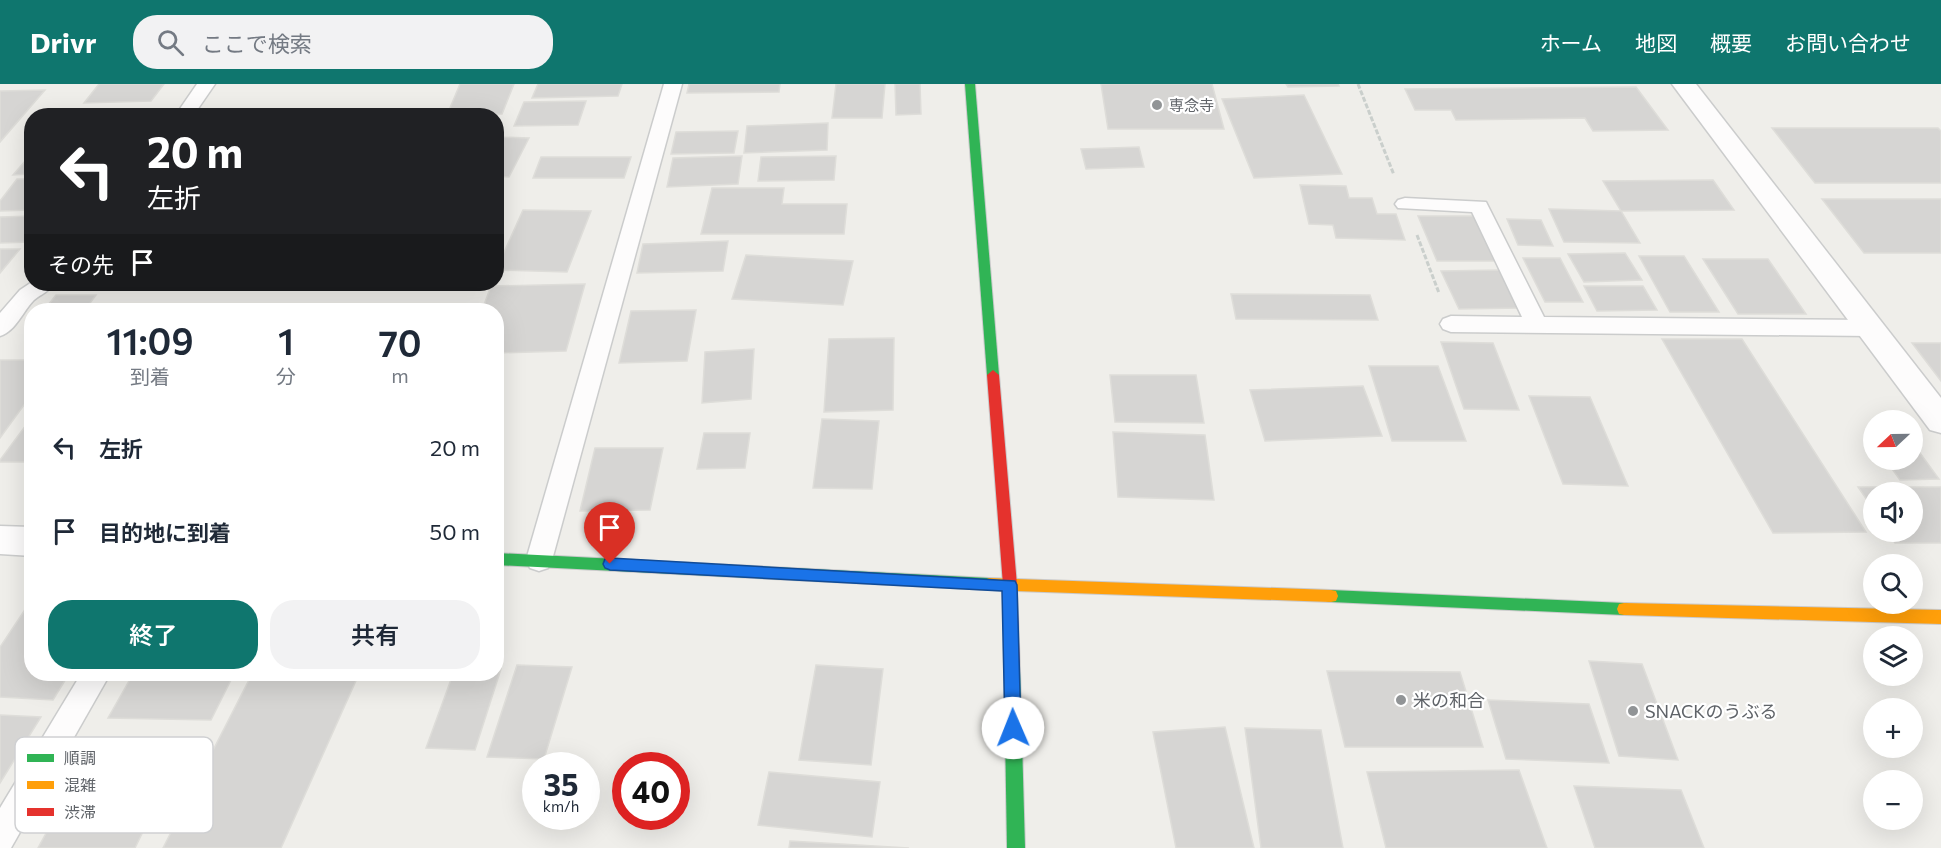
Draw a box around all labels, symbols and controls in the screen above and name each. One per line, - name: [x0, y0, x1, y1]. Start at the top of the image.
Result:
- search box: [133, 15, 553, 69]
- text: Drivr: [30, 25, 97, 59]
- icon: search: [154, 26, 187, 59]
- text: ここで検索: [202, 30, 312, 57]
- text: ホーム: [1540, 30, 1602, 55]
- text: 地図: [1635, 30, 1677, 55]
- text: 概要: [1710, 30, 1752, 55]
- text: お問い合わせ: [1785, 30, 1911, 55]
- place label: 専念寺: [1169, 96, 1214, 114]
- marker: 専念寺: [1150, 98, 1164, 112]
- text: 20 m: [147, 125, 243, 177]
- icon: left: [48, 132, 126, 210]
- text: 左折: [147, 181, 201, 214]
- icon: arrive: [126, 246, 159, 279]
- text: その先: [48, 251, 114, 278]
- text: 11:09: [106, 318, 194, 362]
- text: 1: [278, 318, 294, 362]
- text: 70: [378, 320, 422, 364]
- text: m: [391, 363, 409, 387]
- text: 到着: [130, 364, 170, 388]
- text: 分: [276, 364, 296, 388]
- north arrow: [1863, 410, 1923, 470]
- map controls: [1863, 410, 1923, 830]
- icon: left: [48, 431, 81, 464]
- text: 20 m: [430, 434, 480, 461]
- text: 左折: [99, 435, 143, 462]
- button: sound: [1863, 482, 1923, 542]
- pin: [584, 502, 635, 564]
- icon: arrive: [593, 511, 626, 544]
- icon: arrive: [48, 515, 81, 548]
- text: 50 m: [430, 518, 480, 545]
- text: 目的地に到着: [99, 519, 231, 546]
- button: search: [1863, 554, 1923, 614]
- button: 終了: [48, 600, 258, 669]
- button: 共有: [270, 600, 480, 669]
- button: layers: [1863, 626, 1923, 686]
- place label: 米の和合: [1413, 689, 1485, 711]
- marker: 米の和合: [1394, 693, 1408, 707]
- position arrow: [981, 696, 1045, 760]
- button: +: [1863, 698, 1923, 758]
- place label: SNACKのうぶる: [1645, 700, 1777, 722]
- marker: SNACKのうぶる: [1626, 704, 1640, 718]
- legend: [15, 737, 213, 833]
- text: 順調: [64, 748, 96, 767]
- speed limit sign: 40: [612, 752, 690, 830]
- text: 35: [544, 765, 578, 802]
- button: −: [1863, 770, 1923, 830]
- text: 混雑: [64, 775, 96, 794]
- text: km/h: [543, 797, 579, 815]
- text: 渋滞: [64, 802, 96, 821]

